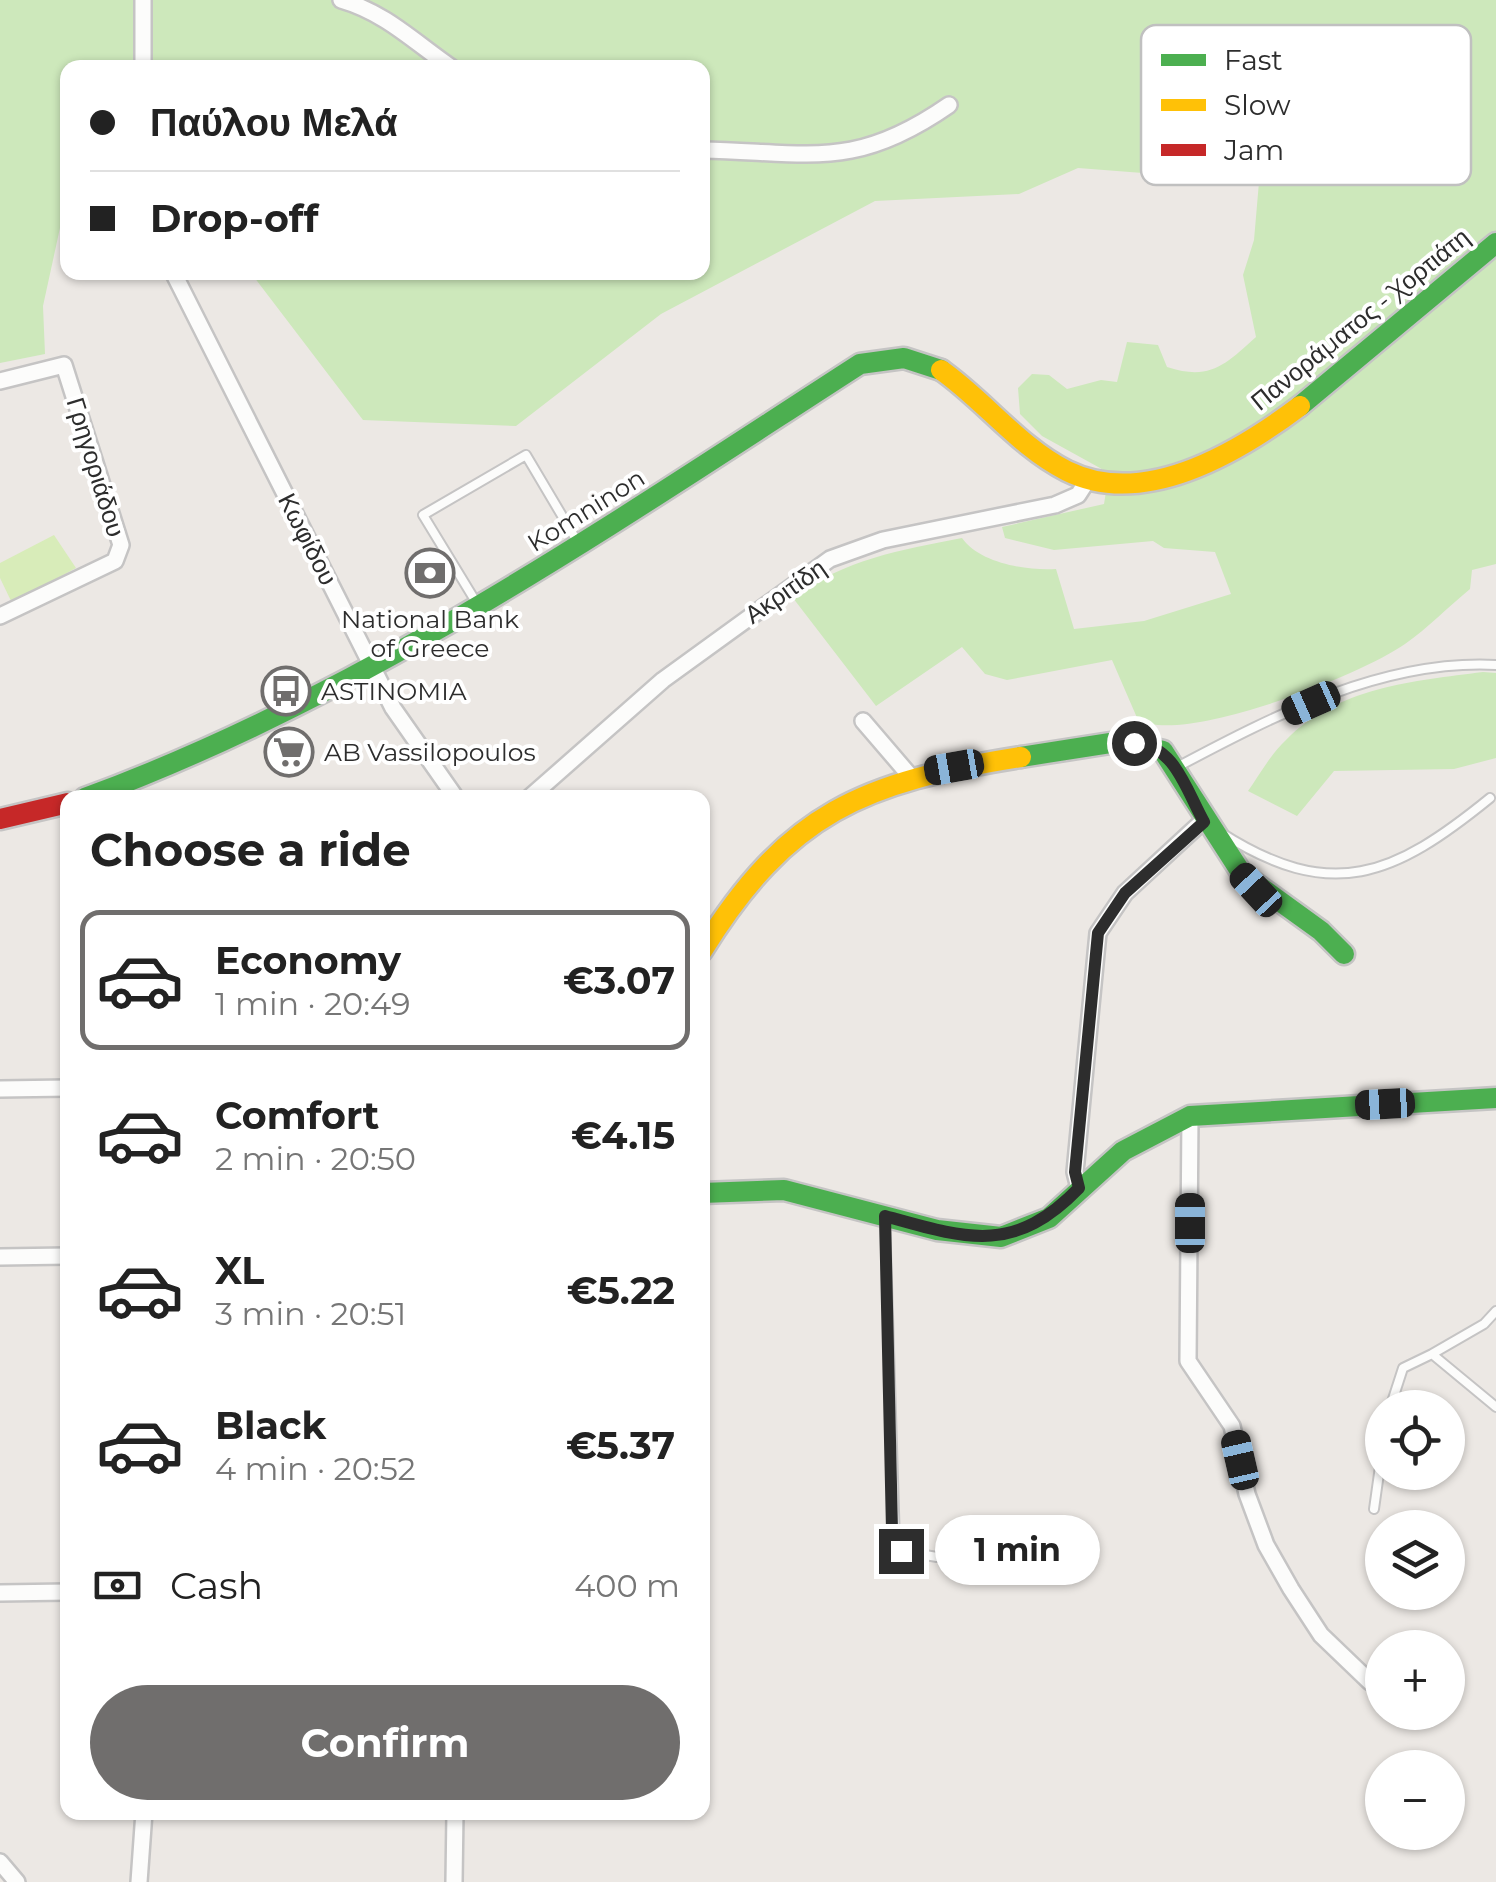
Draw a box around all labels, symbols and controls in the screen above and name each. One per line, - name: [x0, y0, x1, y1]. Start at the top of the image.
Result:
- legend: [1141, 25, 1471, 185]
- text: Fast: [1224, 43, 1283, 77]
- text: Slow: [1224, 88, 1291, 122]
- text: Παύλου Μελά: [150, 99, 398, 146]
- text: Jam: [1223, 133, 1284, 167]
- text: Drop-off: [150, 195, 319, 242]
- street label: Πανοράματος - Χορτιάτη: [1245, 222, 1475, 416]
- street label: Γρηγοριάδου: [61, 394, 131, 540]
- street label: Komninon: [522, 462, 650, 558]
- street label: Κωφίδου: [272, 488, 344, 590]
- bank icon: National Bank of Greece: [404, 547, 456, 599]
- street label: Ακριτίδη: [739, 552, 831, 630]
- place label: National Bank of Greece: [341, 604, 519, 663]
- bus stop icon: ASTINOMIA: [260, 665, 312, 717]
- place label: ASTINOMIA: [321, 676, 467, 706]
- car: [1277, 677, 1345, 729]
- route start: [1112, 721, 1157, 766]
- supermarket icon: AB Vassilopoulos: [263, 726, 315, 778]
- place label: AB Vassilopoulos: [324, 737, 536, 767]
- car: [922, 747, 986, 787]
- text: Choose a ride: [90, 822, 411, 877]
- car: [1225, 858, 1287, 922]
- icon: car: [95, 935, 185, 1025]
- text: Economy: [215, 937, 401, 984]
- text: €3.07: [563, 957, 675, 1004]
- text: 1 min · 20:49: [215, 984, 410, 1023]
- car: [1354, 1087, 1416, 1121]
- icon: car: [95, 1090, 185, 1180]
- text: Comfort: [215, 1092, 379, 1139]
- text: €4.15: [571, 1112, 675, 1159]
- text: 2 min · 20:50: [215, 1139, 416, 1178]
- car: [1175, 1193, 1205, 1253]
- icon: car: [95, 1245, 185, 1335]
- text: XL: [215, 1247, 264, 1294]
- text: €5.22: [567, 1267, 675, 1314]
- text: 3 min · 20:51: [215, 1294, 406, 1333]
- map controls: [1365, 1390, 1465, 1850]
- button: locate: [1365, 1390, 1465, 1490]
- icon: car: [95, 1400, 185, 1490]
- text: Black: [215, 1402, 326, 1449]
- text: €5.37: [566, 1422, 675, 1469]
- car: [1219, 1427, 1261, 1493]
- text: 4 min · 20:52: [215, 1449, 416, 1488]
- button: layers: [1365, 1510, 1465, 1610]
- callout: 1 min: [936, 1516, 1101, 1586]
- route end: [879, 1529, 924, 1574]
- text: 1 min: [974, 1530, 1061, 1569]
- icon: cash: [90, 1558, 145, 1613]
- text: Cash: [170, 1562, 263, 1609]
- text: 400 m: [574, 1566, 680, 1605]
- button: +: [1365, 1630, 1465, 1730]
- button: Confirm: [90, 1685, 680, 1800]
- button: −: [1365, 1750, 1465, 1850]

